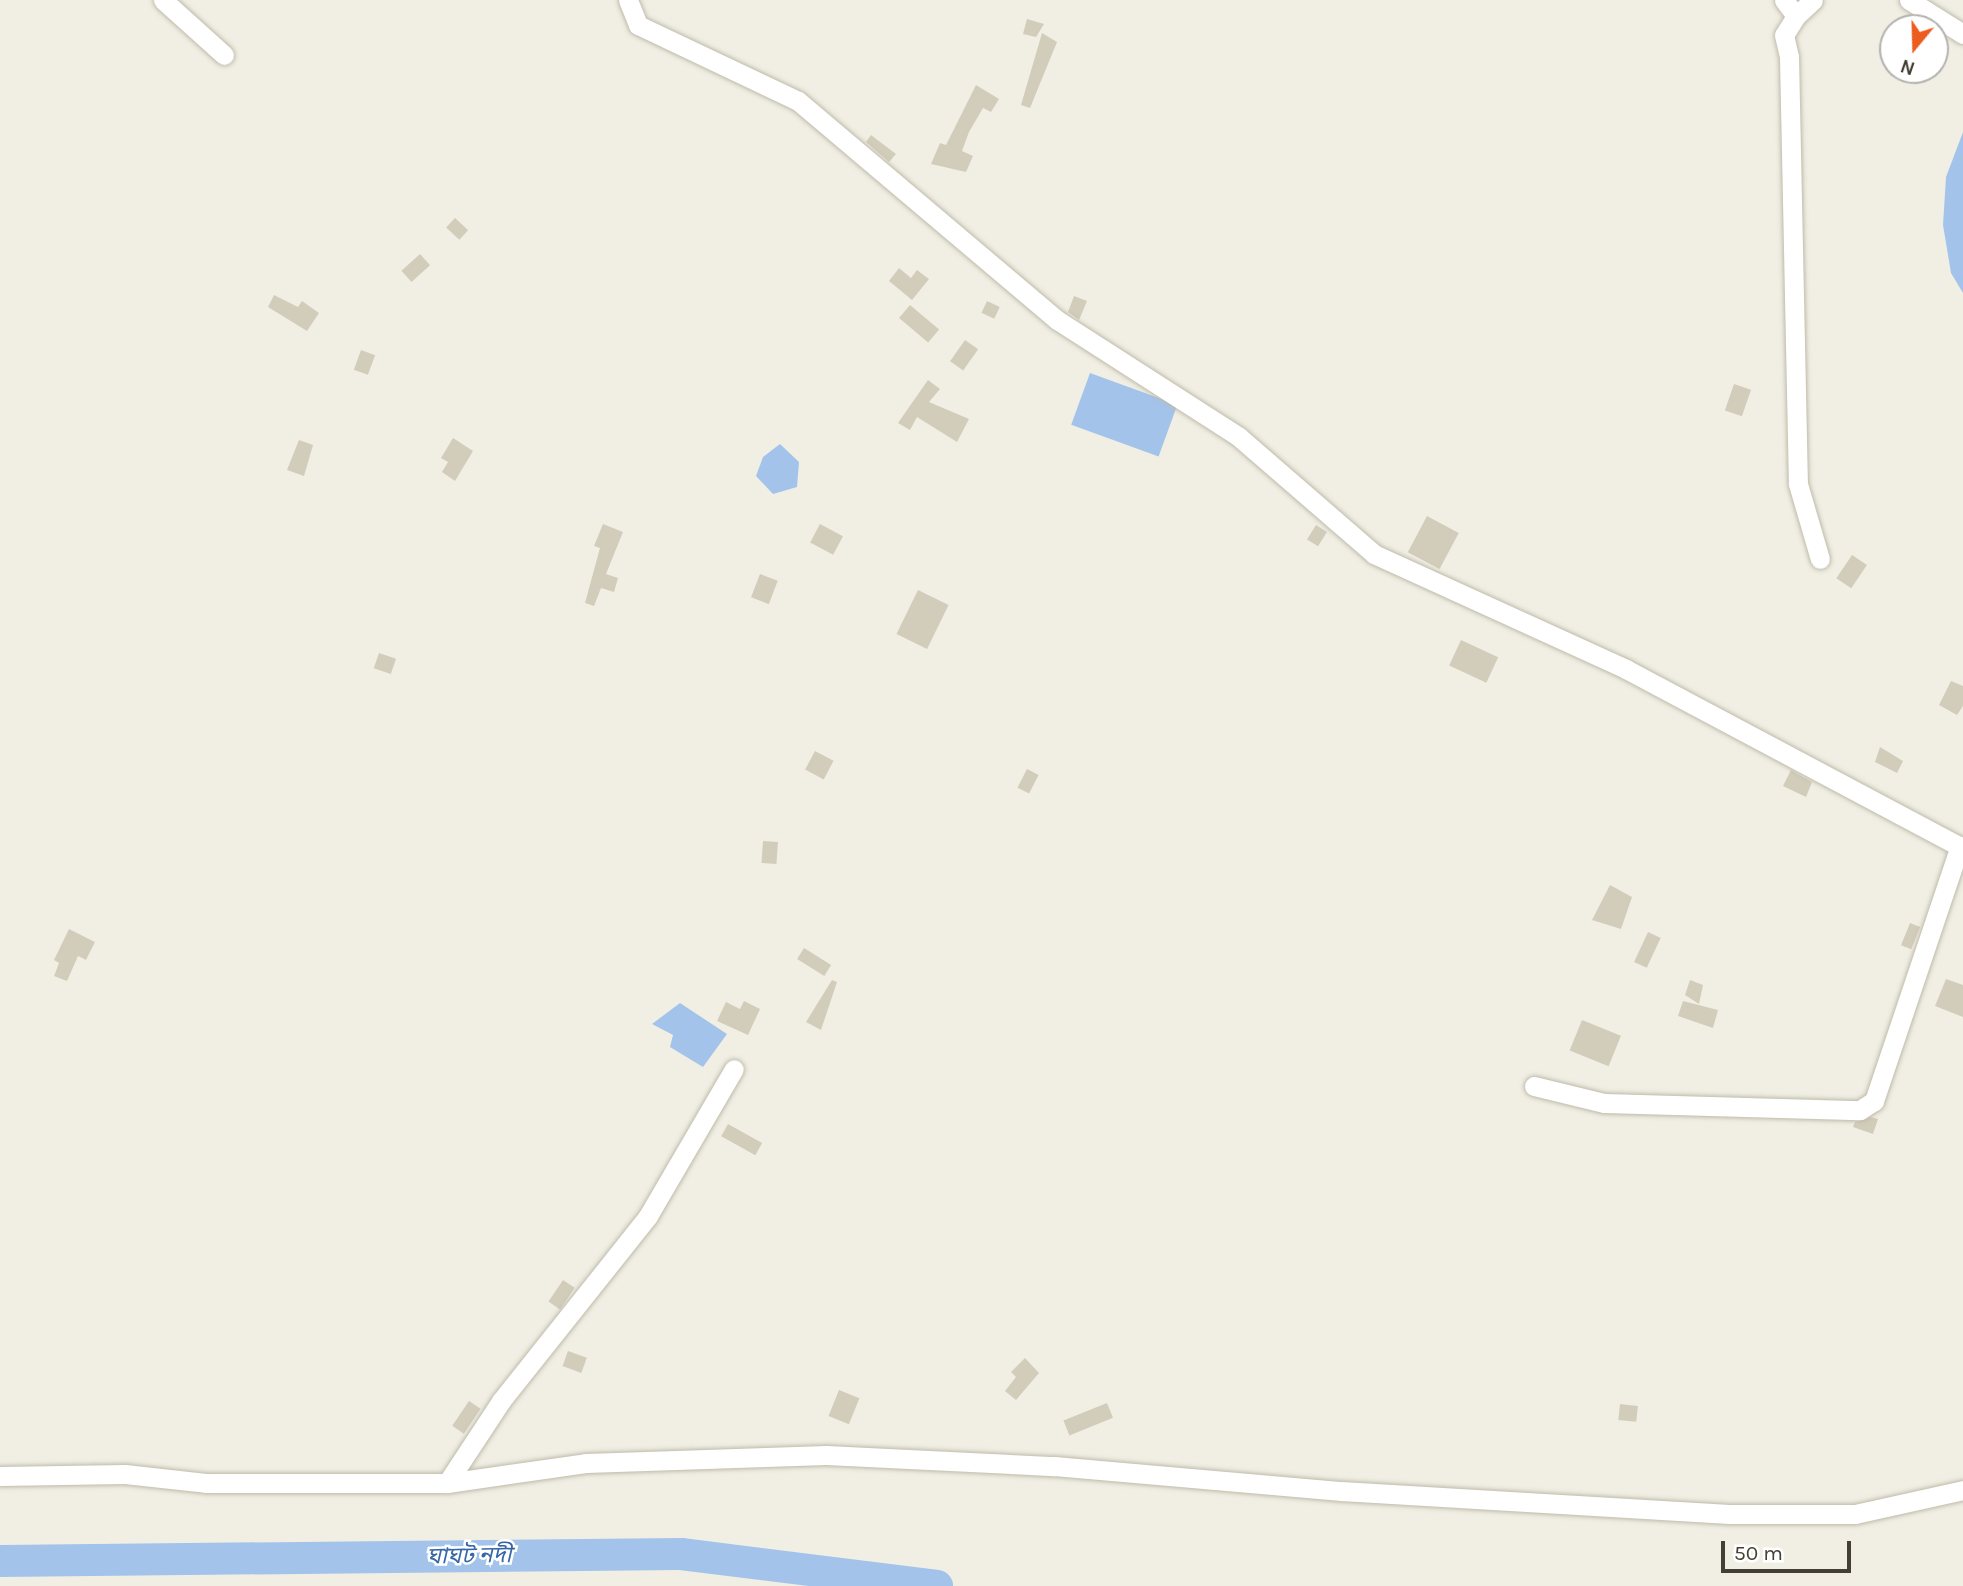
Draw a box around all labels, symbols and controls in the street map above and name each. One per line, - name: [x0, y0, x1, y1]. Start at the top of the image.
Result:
- north arrow: [1879, 14, 1949, 84]
- text: N: [1898, 54, 1918, 80]
- scale bar: [1725, 1526, 1854, 1570]
- water label: ঘাঘট নদী: [426, 1541, 512, 1571]
- text: 50 m: [1734, 1541, 1783, 1565]

